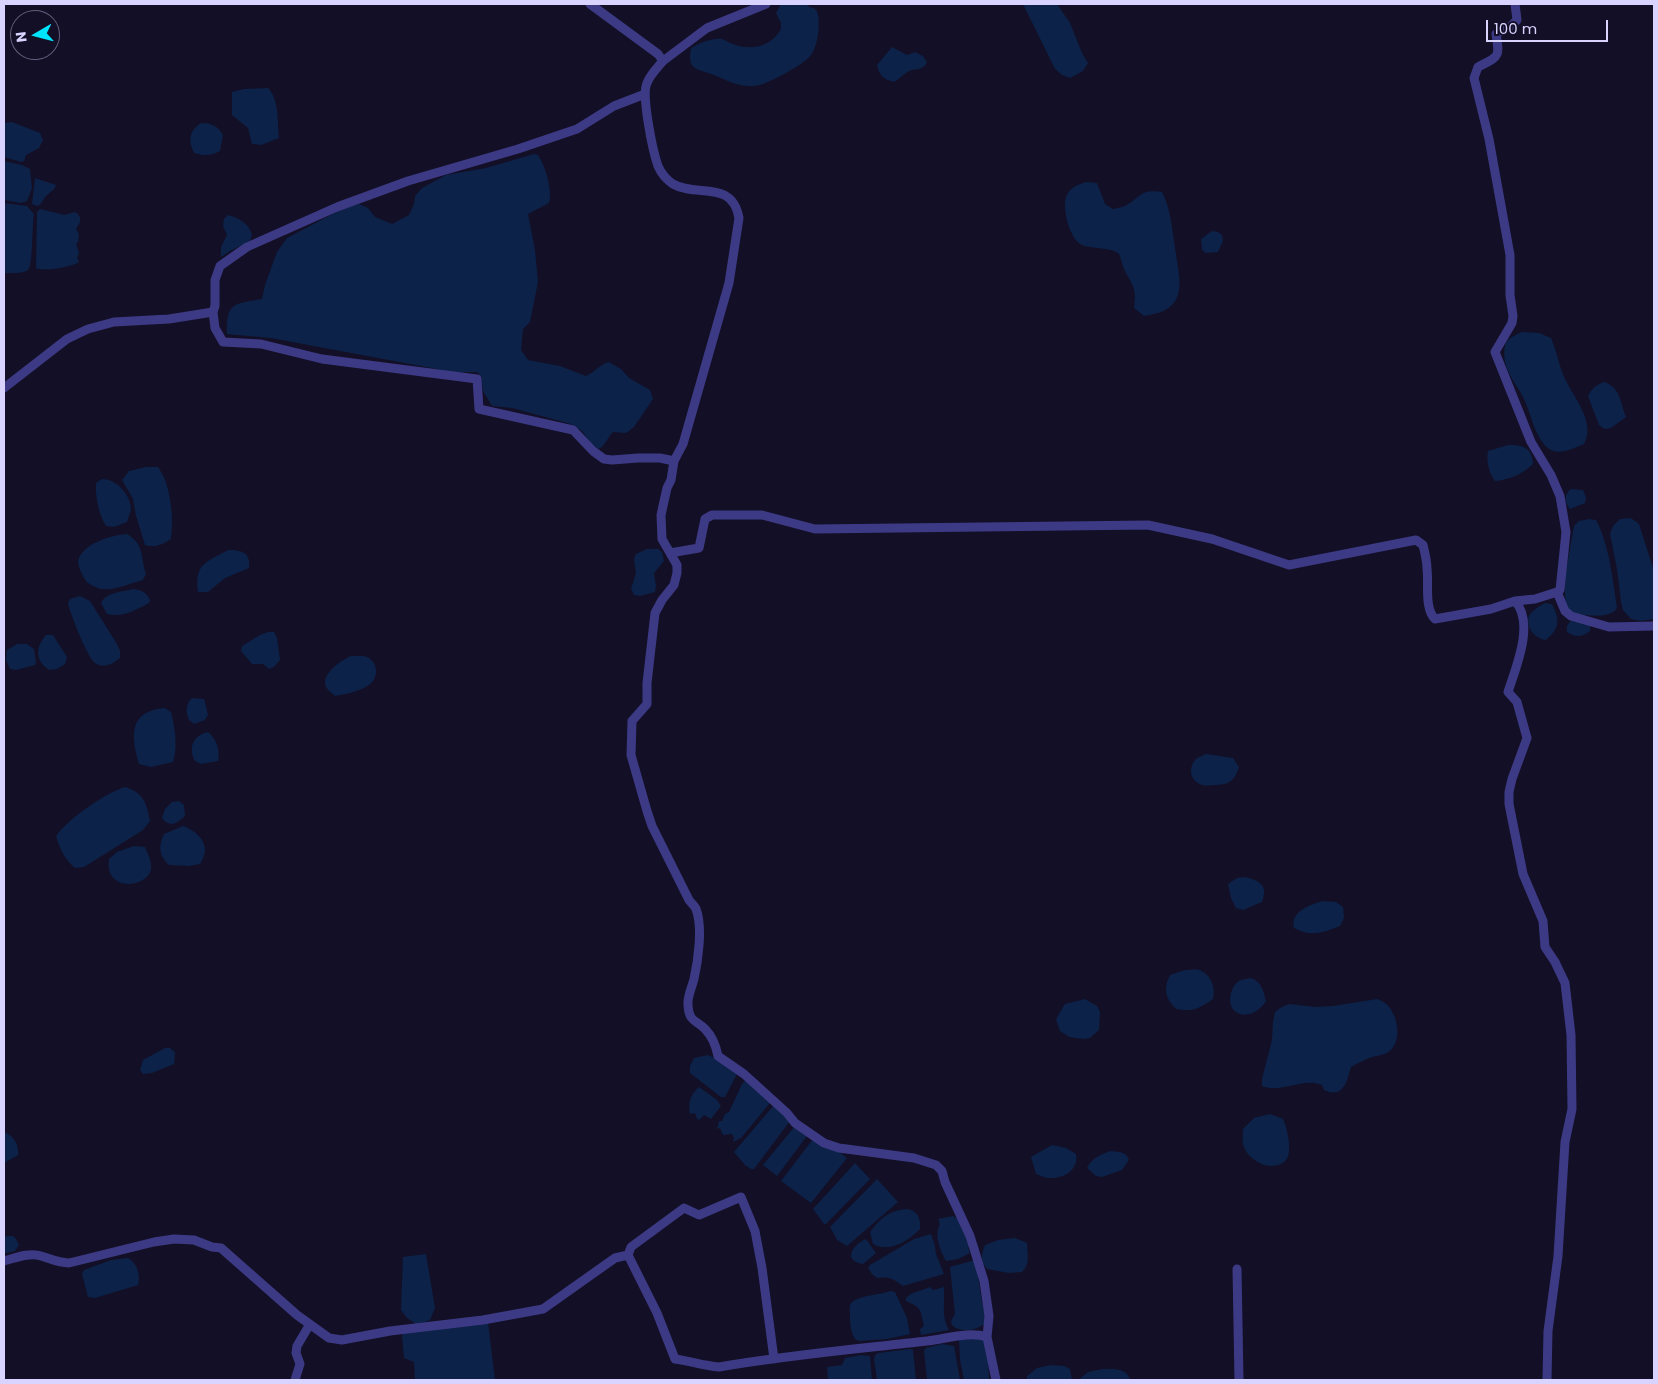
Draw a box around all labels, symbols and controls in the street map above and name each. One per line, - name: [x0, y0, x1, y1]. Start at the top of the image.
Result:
- north arrow: [10, 10, 60, 60]
- scale bar: [1488, 10, 1610, 42]
- text: 100 m: [1494, 18, 1537, 39]
- text: N: [11, 30, 32, 44]

